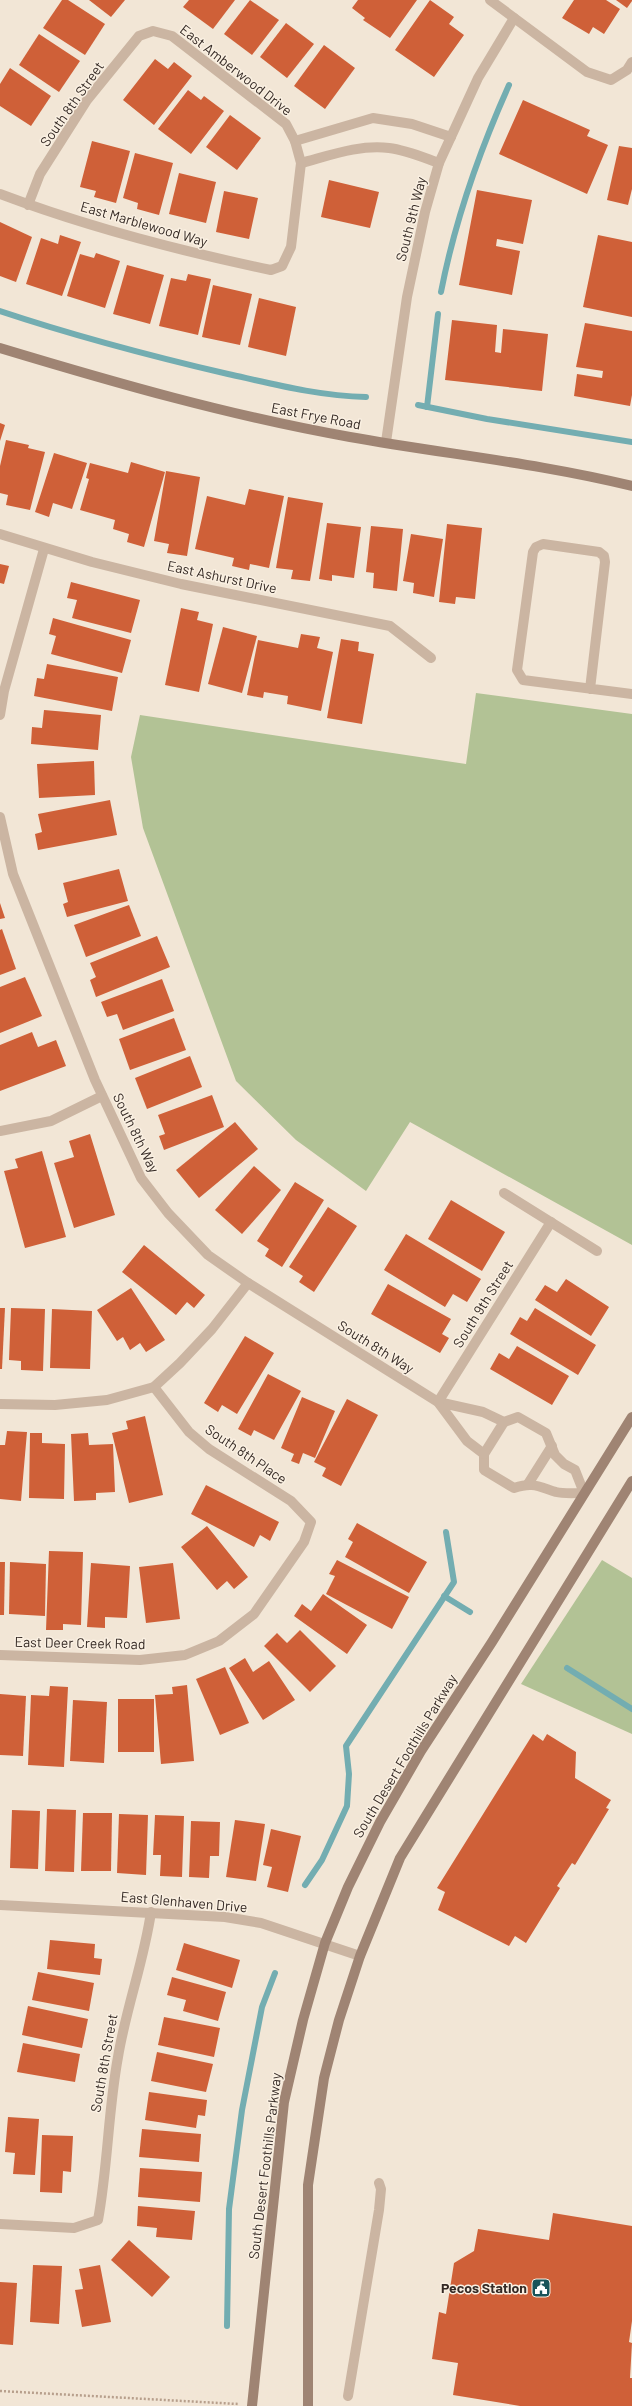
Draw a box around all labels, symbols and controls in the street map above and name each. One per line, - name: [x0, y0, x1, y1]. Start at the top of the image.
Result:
- street label: East Amberwood Drive: [177, 21, 296, 119]
- street label: South 8th Street: [36, 58, 107, 149]
- street label: South 9th Way: [392, 174, 429, 263]
- street label: East Marblewood Way: [79, 197, 210, 250]
- street label: East Frye Road: [270, 398, 362, 433]
- street label: East Ashurst Drive: [166, 557, 278, 596]
- street label: South 8th Way: [110, 1090, 163, 1176]
- street label: South 9th Street: [449, 1257, 516, 1351]
- street label: South 8th Way: [335, 1316, 418, 1377]
- street label: South 8th Place: [202, 1420, 290, 1487]
- street label: East Deer Creek Road: [14, 1633, 146, 1652]
- street label: South Desert Foothills Parkway: [349, 1670, 461, 1841]
- street label: East Glenhaven Drive: [120, 1887, 248, 1916]
- street label: South 8th Street: [86, 2012, 121, 2113]
- street label: South Desert Foothills Parkway: [245, 2071, 284, 2260]
- public building icon: Pecos Station: [530, 2277, 552, 2299]
- place label: Pecos Station: [441, 2279, 527, 2296]

